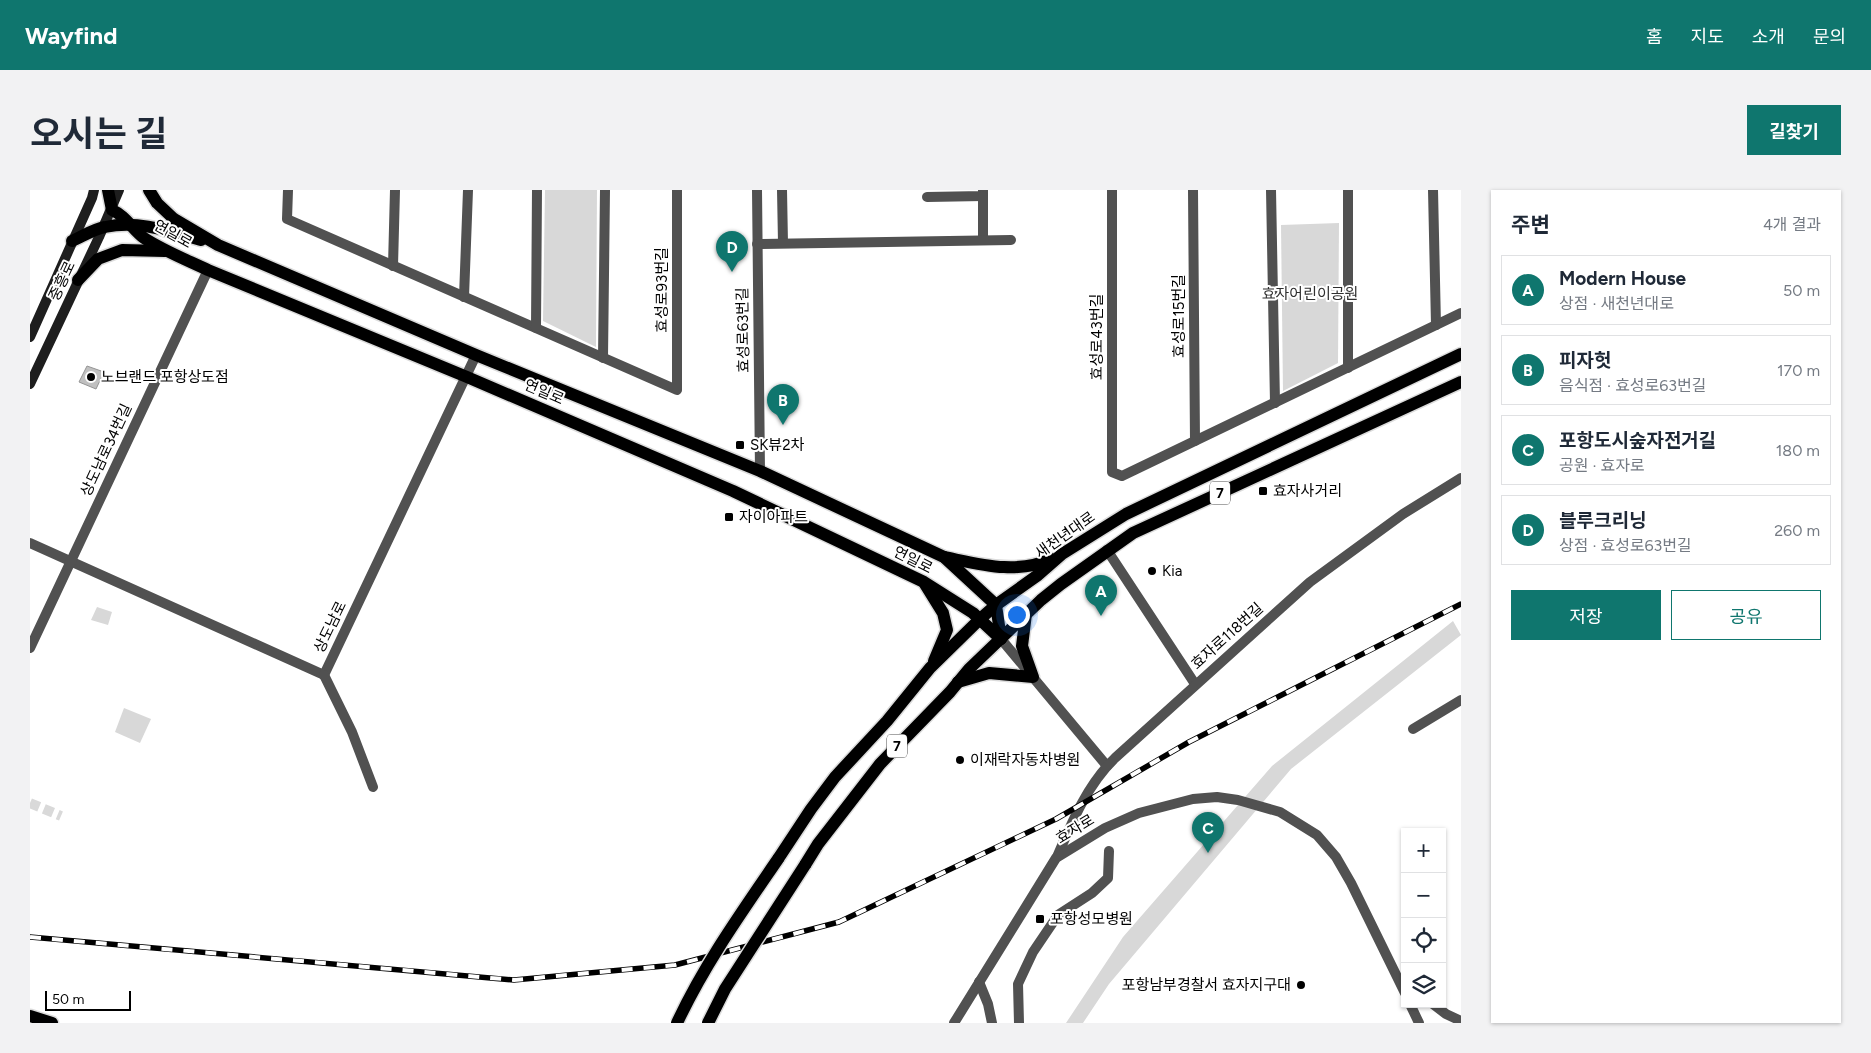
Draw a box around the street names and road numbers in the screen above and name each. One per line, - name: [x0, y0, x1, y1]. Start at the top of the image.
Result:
- street label: 연일로: [151, 216, 195, 252]
- street label: 효성로93번길: [653, 247, 671, 333]
- street label: 중흥로: [45, 258, 79, 304]
- street label: 효성로15번길: [1170, 274, 1188, 358]
- street label: 효성로63번길: [733, 287, 753, 373]
- street label: 효성로43번길: [1088, 294, 1106, 380]
- street label: 연일로: [521, 376, 567, 408]
- street label: 상도남로34번길: [77, 401, 135, 499]
- road number: 7: [1210, 482, 1230, 504]
- street label: 새천년대로: [1032, 508, 1098, 562]
- street label: 연일로: [890, 543, 936, 577]
- street label: 상도남로: [310, 598, 350, 656]
- street label: 효자로118번길: [1187, 599, 1267, 673]
- road number: 7: [887, 734, 907, 758]
- street label: 효자로: [1053, 811, 1097, 847]

